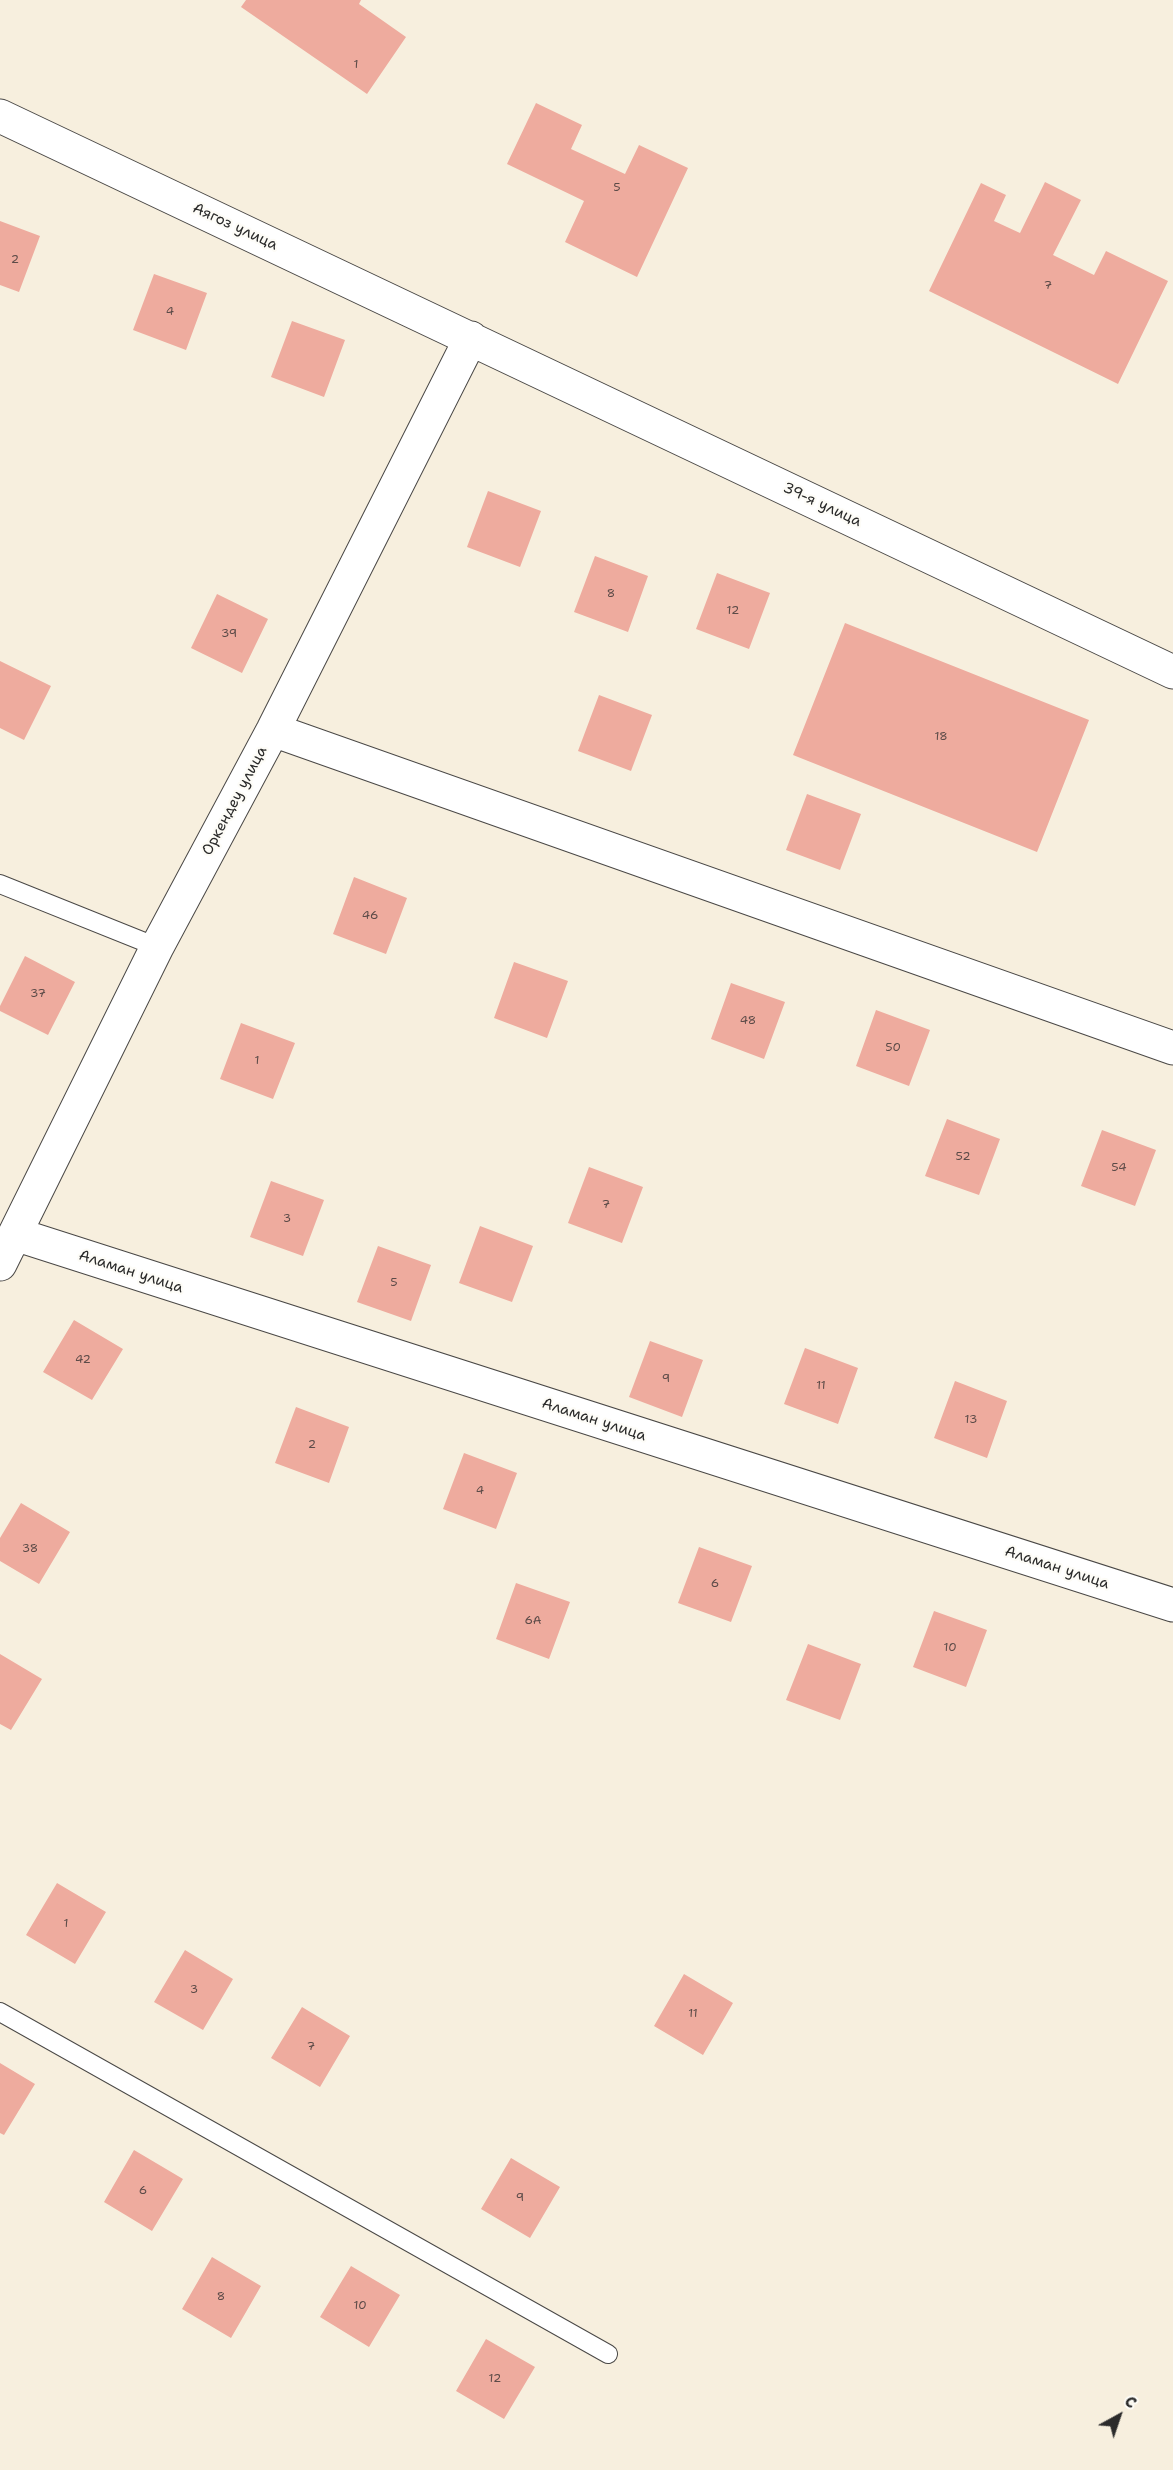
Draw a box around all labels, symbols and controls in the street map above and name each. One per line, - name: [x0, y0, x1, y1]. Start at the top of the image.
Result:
- house number: 1: [353, 58, 359, 72]
- house number: 5: [613, 181, 621, 195]
- street label: Аягоз улица: [190, 199, 280, 255]
- house number: 2: [11, 253, 19, 267]
- house number: 7: [1044, 279, 1052, 293]
- house number: 4: [166, 305, 174, 319]
- street label: 39-я улица: [780, 479, 864, 531]
- house number: 8: [607, 587, 615, 601]
- house number: 12: [727, 604, 739, 618]
- house number: 39: [221, 627, 237, 641]
- house number: 18: [934, 730, 948, 744]
- street label: Оркендеу улица: [199, 743, 271, 859]
- house number: 46: [362, 909, 378, 923]
- house number: 37: [30, 987, 46, 1001]
- house number: 48: [740, 1014, 756, 1028]
- house number: 50: [885, 1041, 901, 1055]
- house number: 1: [254, 1054, 260, 1068]
- house number: 52: [955, 1150, 971, 1164]
- house number: 54: [1111, 1161, 1127, 1175]
- house number: 7: [602, 1198, 610, 1212]
- house number: 3: [283, 1212, 291, 1226]
- street label: Аламан улица: [77, 1247, 185, 1297]
- house number: 5: [390, 1276, 398, 1290]
- house number: 42: [75, 1353, 91, 1367]
- house number: 9: [662, 1372, 670, 1386]
- house number: 11: [816, 1379, 826, 1393]
- street label: Аламан улица: [540, 1395, 648, 1445]
- house number: 13: [965, 1413, 977, 1427]
- house number: 2: [308, 1438, 316, 1452]
- house number: 4: [476, 1484, 484, 1498]
- house number: 38: [22, 1542, 38, 1556]
- street label: Аламан улица: [1003, 1543, 1111, 1593]
- house number: 6: [711, 1577, 719, 1591]
- house number: 6А: [524, 1614, 542, 1628]
- house number: 10: [943, 1641, 957, 1655]
- house number: 1: [63, 1917, 69, 1931]
- house number: 3: [190, 1983, 198, 1997]
- house number: 11: [688, 2007, 698, 2021]
- house number: 7: [307, 2040, 315, 2054]
- house number: 6: [139, 2184, 147, 2198]
- house number: 9: [516, 2191, 524, 2205]
- house number: 8: [217, 2290, 225, 2304]
- house number: 10: [353, 2299, 367, 2313]
- house number: 12: [489, 2372, 501, 2386]
- north arrow: [1089, 2386, 1149, 2446]
- text: С: [1120, 2391, 1141, 2413]

